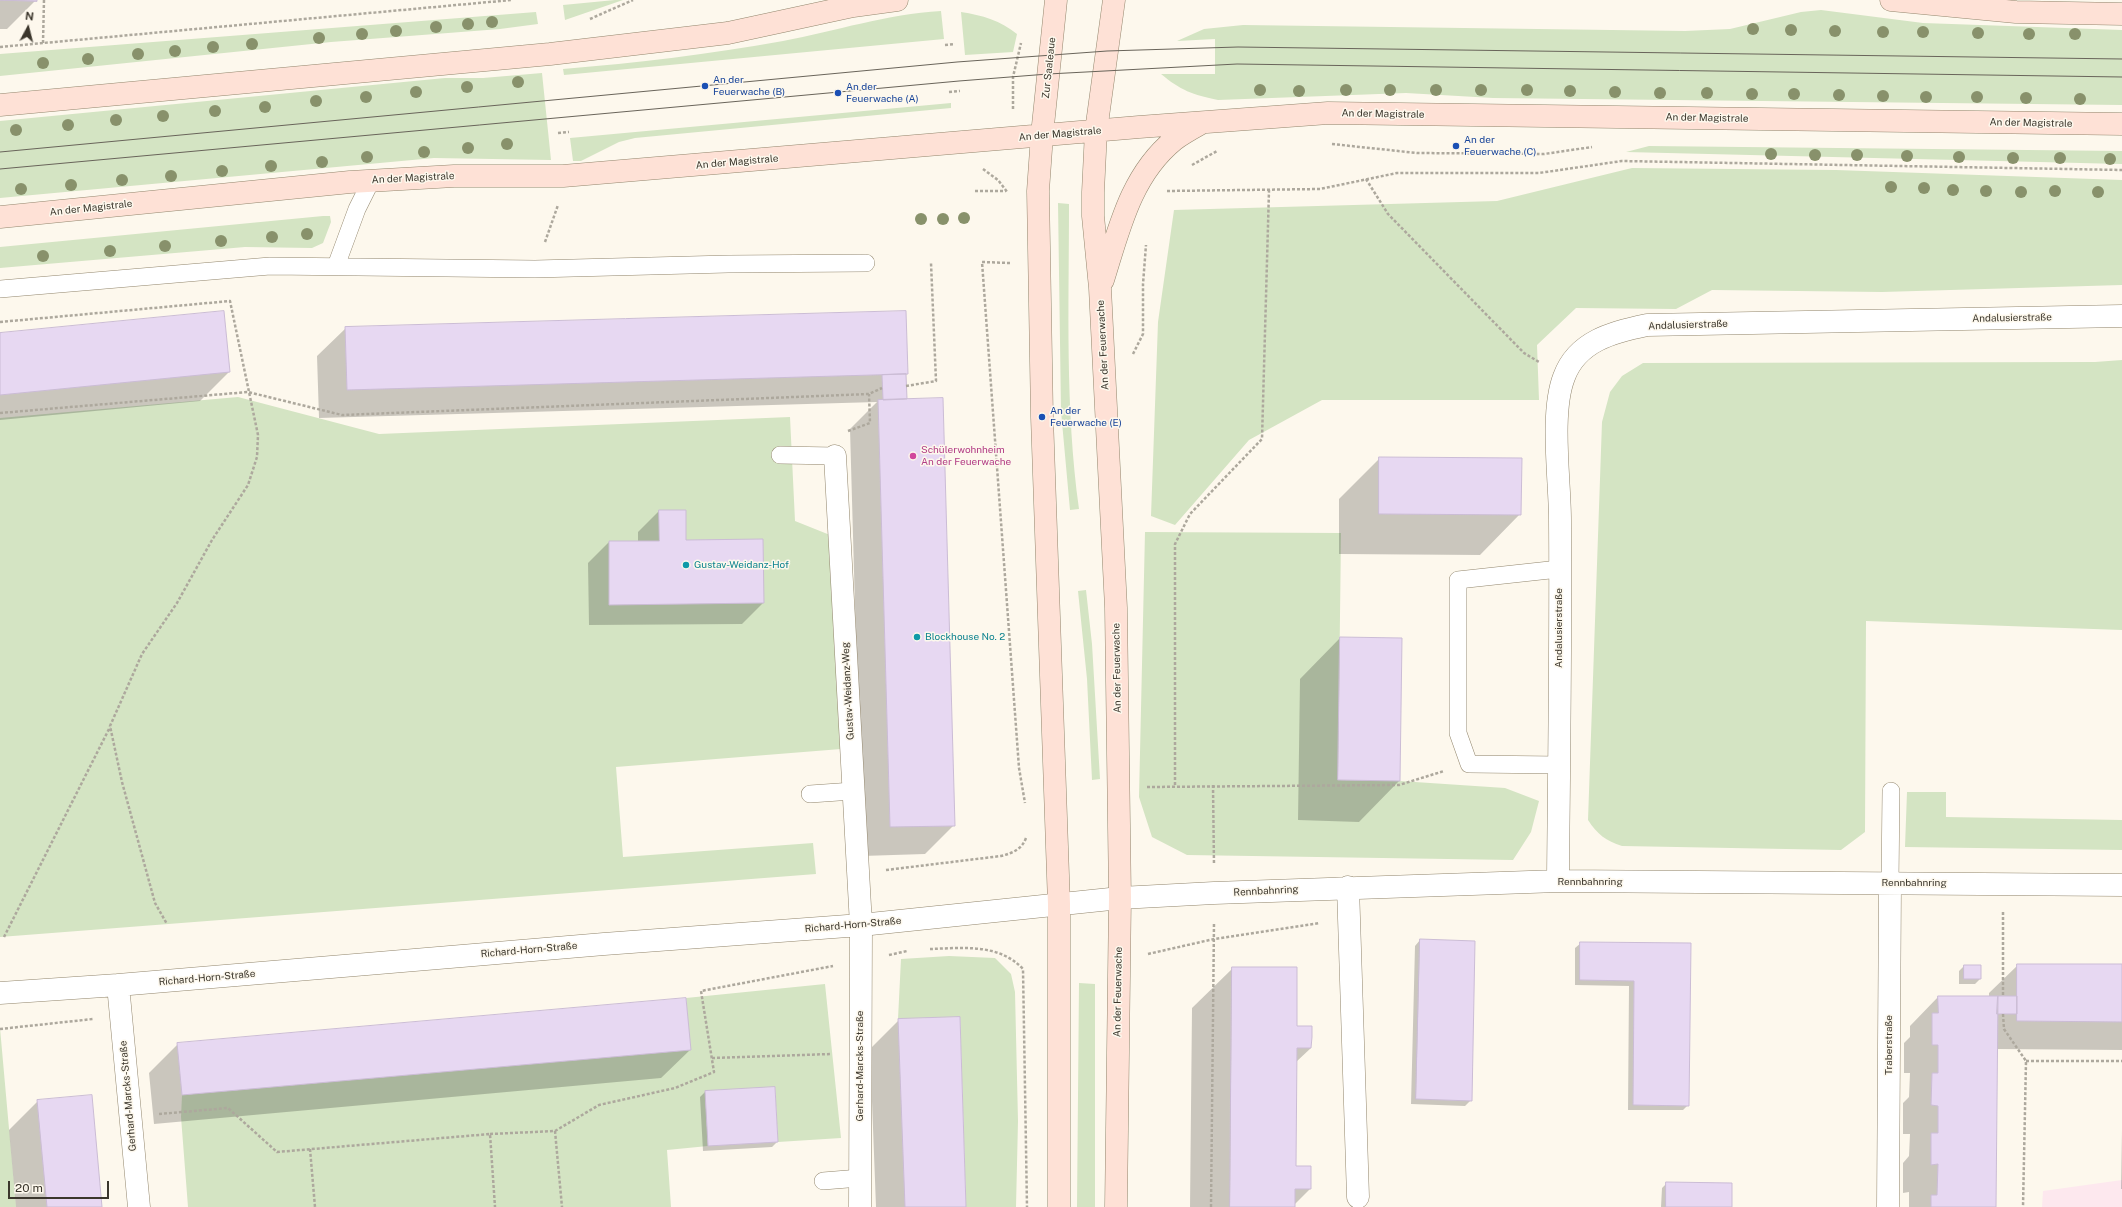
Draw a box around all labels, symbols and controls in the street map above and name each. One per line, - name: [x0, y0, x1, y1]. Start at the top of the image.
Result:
- north arrow: [8, 8, 48, 48]
- text: N: [24, 10, 34, 23]
- street label: Zur Saaleaue: [1040, 37, 1058, 99]
- place label: An der Feuerwache (B): [713, 74, 785, 98]
- marker: An der Feuerwache (B): [700, 81, 710, 91]
- place label: An der Feuerwache (A): [846, 81, 919, 104]
- marker: An der Feuerwache (A): [833, 88, 843, 98]
- street label: An der Magistrale: [1341, 107, 1425, 121]
- street label: An der Magistrale: [1665, 111, 1749, 125]
- street label: An der Magistrale: [1989, 116, 2073, 130]
- street label: An der Magistrale: [1018, 124, 1102, 144]
- place label: An der Feuerwache (C): [1464, 134, 1536, 158]
- marker: An der Feuerwache (C): [1451, 141, 1461, 151]
- street label: An der Magistrale: [695, 152, 779, 172]
- street label: An der Magistrale: [371, 170, 455, 186]
- street label: An der Magistrale: [49, 198, 133, 218]
- street label: An der Feuerwache: [1095, 300, 1111, 390]
- street label: Andalusierstraße: [1972, 311, 2052, 325]
- street label: Andalusierstraße: [1648, 318, 1728, 332]
- place label: An der Feuerwache (E): [1050, 405, 1122, 428]
- marker: An der Feuerwache (E): [1037, 412, 1047, 422]
- place label: Schülerwohnheim An der Feuerwache: [921, 444, 1011, 468]
- marker: Schülerwohnheim An der Feuerwache: [908, 451, 918, 461]
- place label: Gustav-Weidanz-Hof: [694, 559, 789, 571]
- marker: Gustav-Weidanz-Hof: [681, 560, 691, 570]
- street label: Andalusierstraße: [1553, 588, 1565, 668]
- street label: An der Feuerwache: [1110, 623, 1124, 713]
- place label: Blockhouse No. 2: [925, 631, 1005, 643]
- marker: Blockhouse No. 2: [912, 632, 922, 642]
- street label: Gustav-Weidanz-Weg: [839, 642, 857, 740]
- street label: Rennbahnring: [1557, 876, 1623, 888]
- street label: Rennbahnring: [1881, 877, 1947, 889]
- street label: Rennbahnring: [1233, 883, 1299, 899]
- street label: Richard-Horn-Straße: [804, 915, 902, 935]
- street label: Richard-Horn-Straße: [480, 940, 578, 960]
- street label: An der Feuerwache: [1111, 947, 1125, 1037]
- street label: Richard-Horn-Straße: [158, 968, 256, 988]
- street label: Gerhard-Marcks-Straße: [854, 1011, 866, 1121]
- street label: Traberstraße: [1883, 1015, 1895, 1075]
- street label: Gerhard-Marcks-Straße: [117, 1040, 139, 1152]
- scale bar: [10, 1173, 111, 1199]
- text: 20 m: [15, 1181, 43, 1195]

